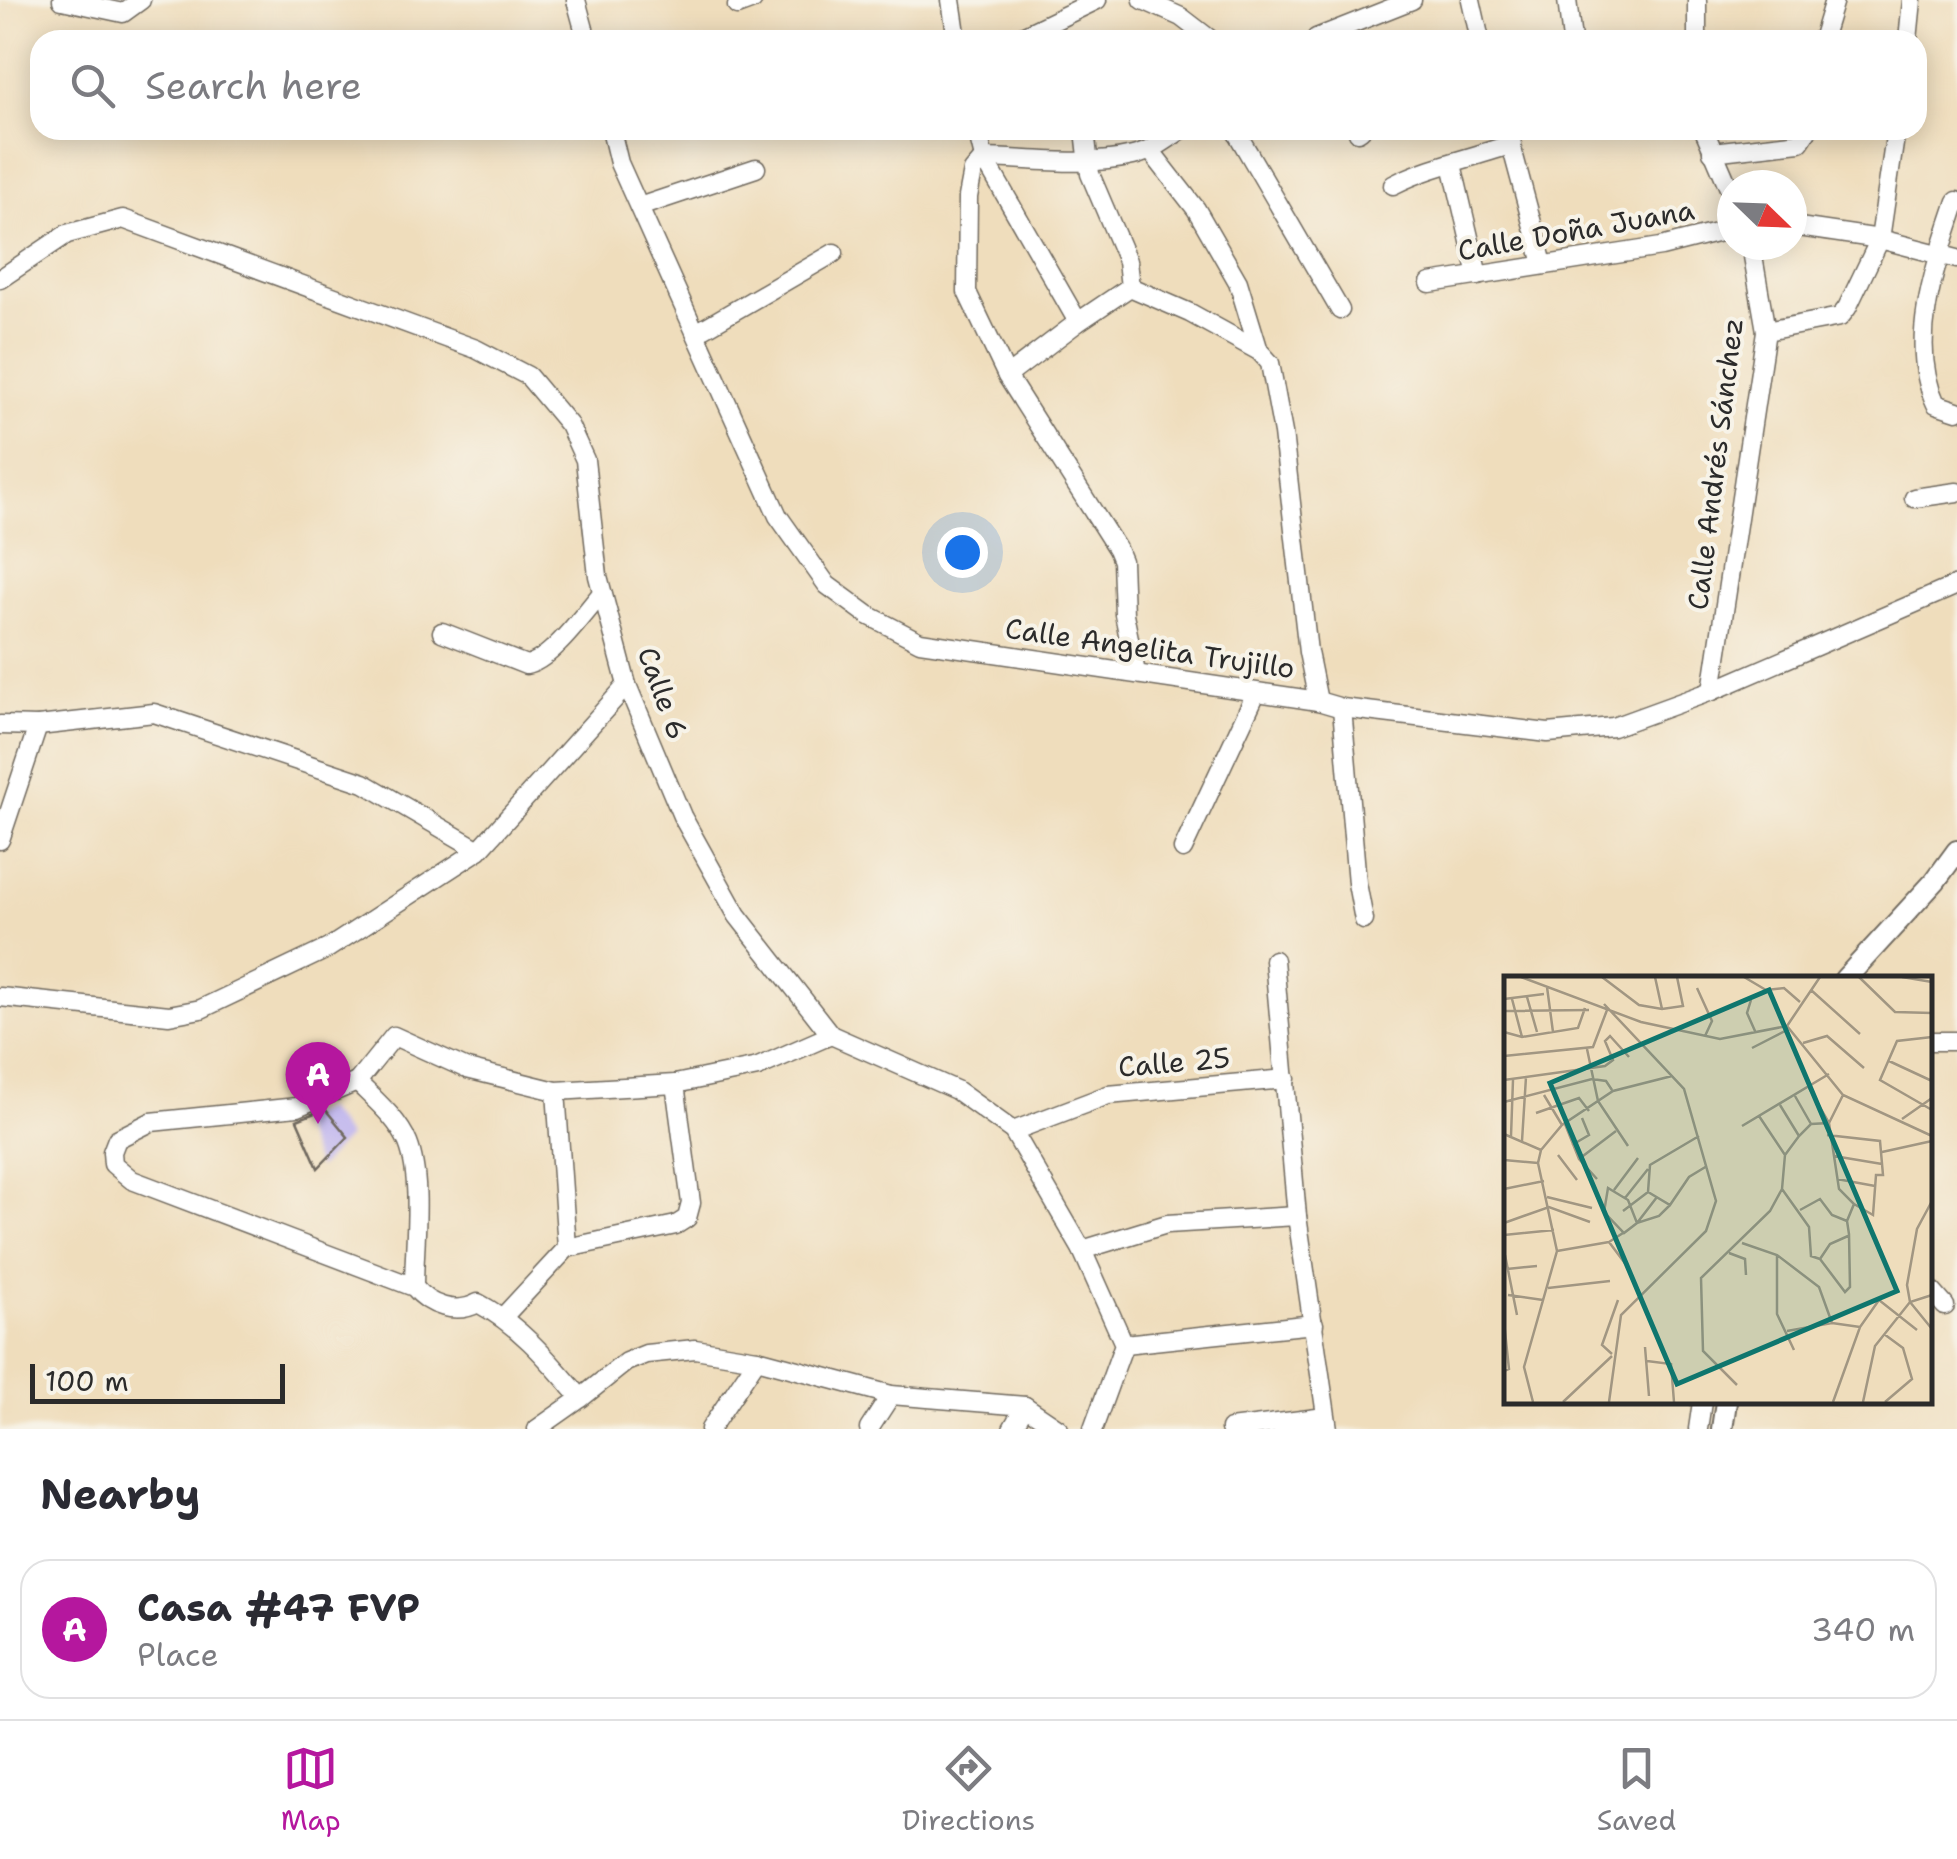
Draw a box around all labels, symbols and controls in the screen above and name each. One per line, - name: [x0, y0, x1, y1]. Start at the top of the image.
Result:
- search box: [30, 30, 1927, 140]
- icon: search: [65, 58, 120, 113]
- text: Search here: [145, 60, 362, 111]
- north arrow: [1717, 170, 1807, 260]
- street label: Calle Doña Juana: [1455, 190, 1697, 270]
- street label: Calle Andrés Sánchez: [1678, 316, 1752, 612]
- your location: [937, 527, 988, 578]
- street label: Calle Angelita Trujillo: [1003, 609, 1297, 687]
- street label: Calle 6: [629, 642, 697, 744]
- inset map: [1504, 976, 1932, 1404]
- street label: Calle 25: [1116, 1038, 1232, 1086]
- pin: A: [286, 1042, 350, 1124]
- scale bar: [30, 1359, 285, 1404]
- text: 100 m: [45, 1362, 129, 1400]
- text: Nearby: [40, 1466, 200, 1522]
- text: Casa #47 FVP: [137, 1582, 420, 1633]
- text: A: [62, 1608, 87, 1651]
- text: 340 m: [1811, 1608, 1915, 1651]
- text: Place: [137, 1633, 219, 1676]
- tab: Map: [281, 1741, 341, 1839]
- tab: Directions: [902, 1741, 1035, 1839]
- tab: Saved: [1597, 1741, 1676, 1839]

